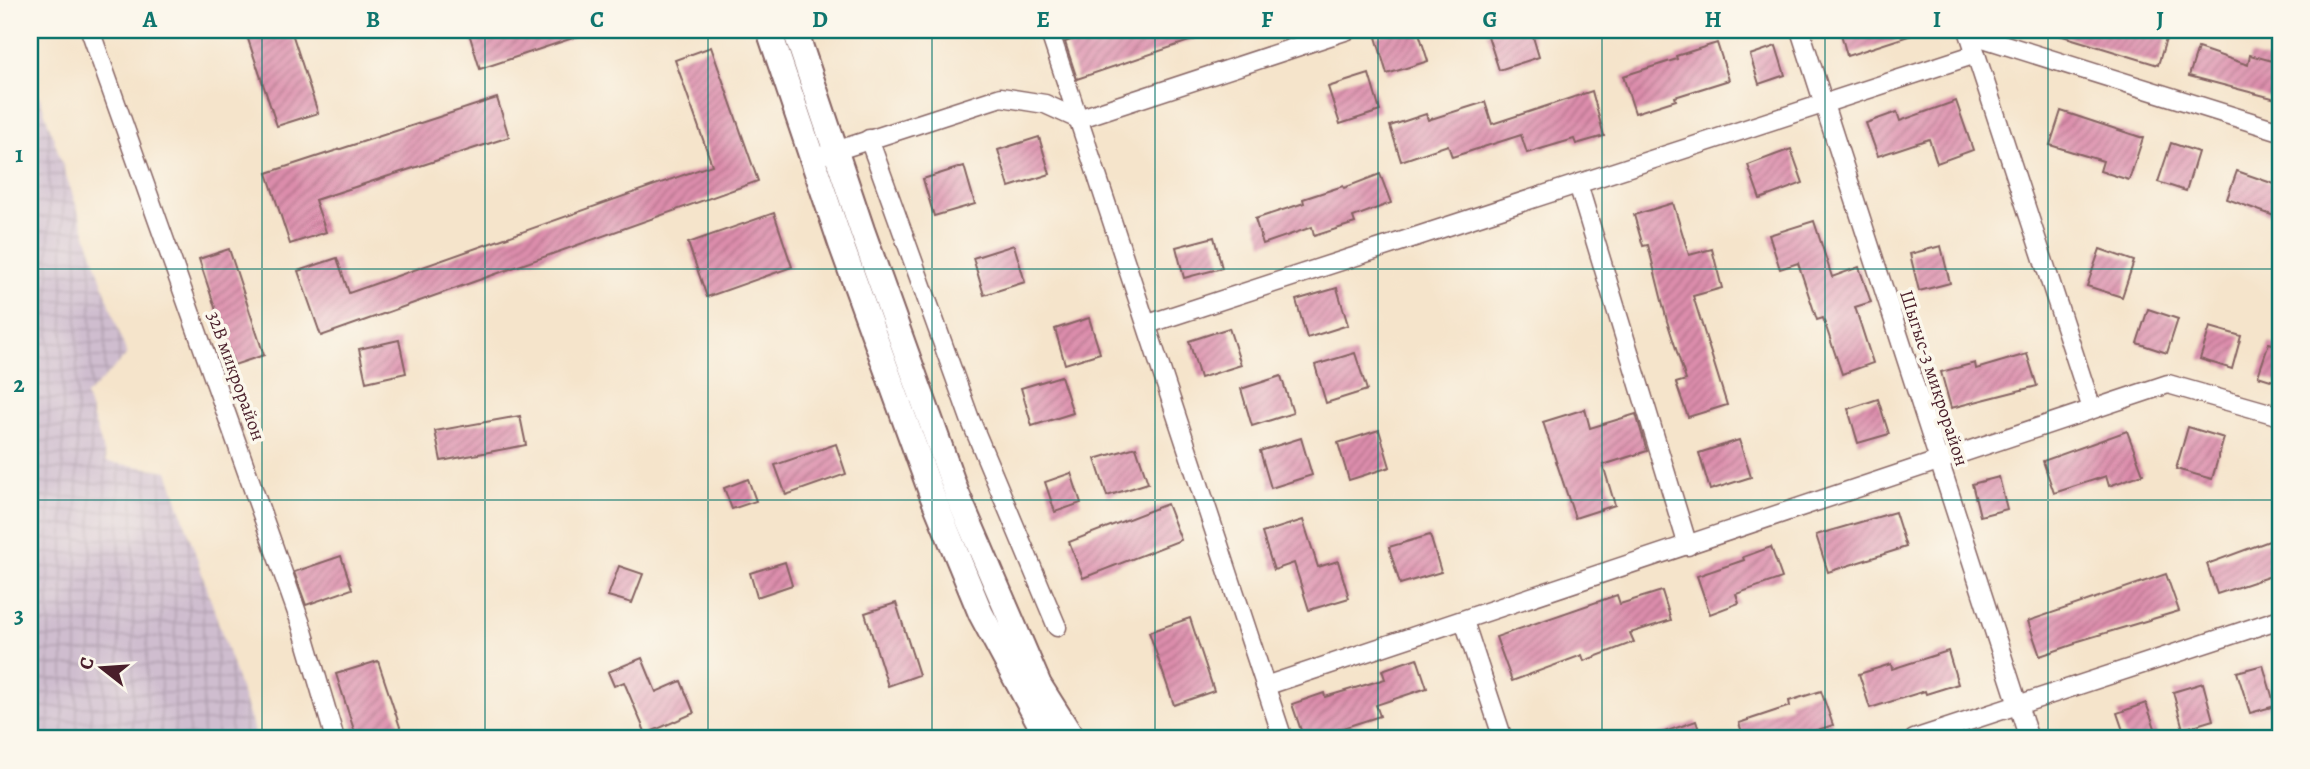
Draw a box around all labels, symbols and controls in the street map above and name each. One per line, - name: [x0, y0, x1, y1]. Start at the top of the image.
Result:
- text: A: [142, 4, 158, 35]
- text: B: [366, 4, 380, 35]
- text: C: [590, 4, 604, 35]
- text: D: [812, 4, 828, 35]
- text: E: [1036, 4, 1050, 35]
- text: F: [1261, 4, 1274, 35]
- text: G: [1482, 4, 1498, 35]
- text: H: [1704, 4, 1722, 35]
- text: I: [1933, 4, 1941, 35]
- text: J: [2156, 4, 2164, 35]
- text: 1: [15, 139, 23, 170]
- street label: Шыгыс-3 микрорайон: [1893, 287, 1975, 469]
- street label: 32В микрорайон: [201, 308, 271, 444]
- text: 2: [13, 369, 25, 400]
- text: 3: [14, 600, 24, 631]
- north arrow: [66, 632, 136, 702]
- text: С: [73, 654, 101, 673]

